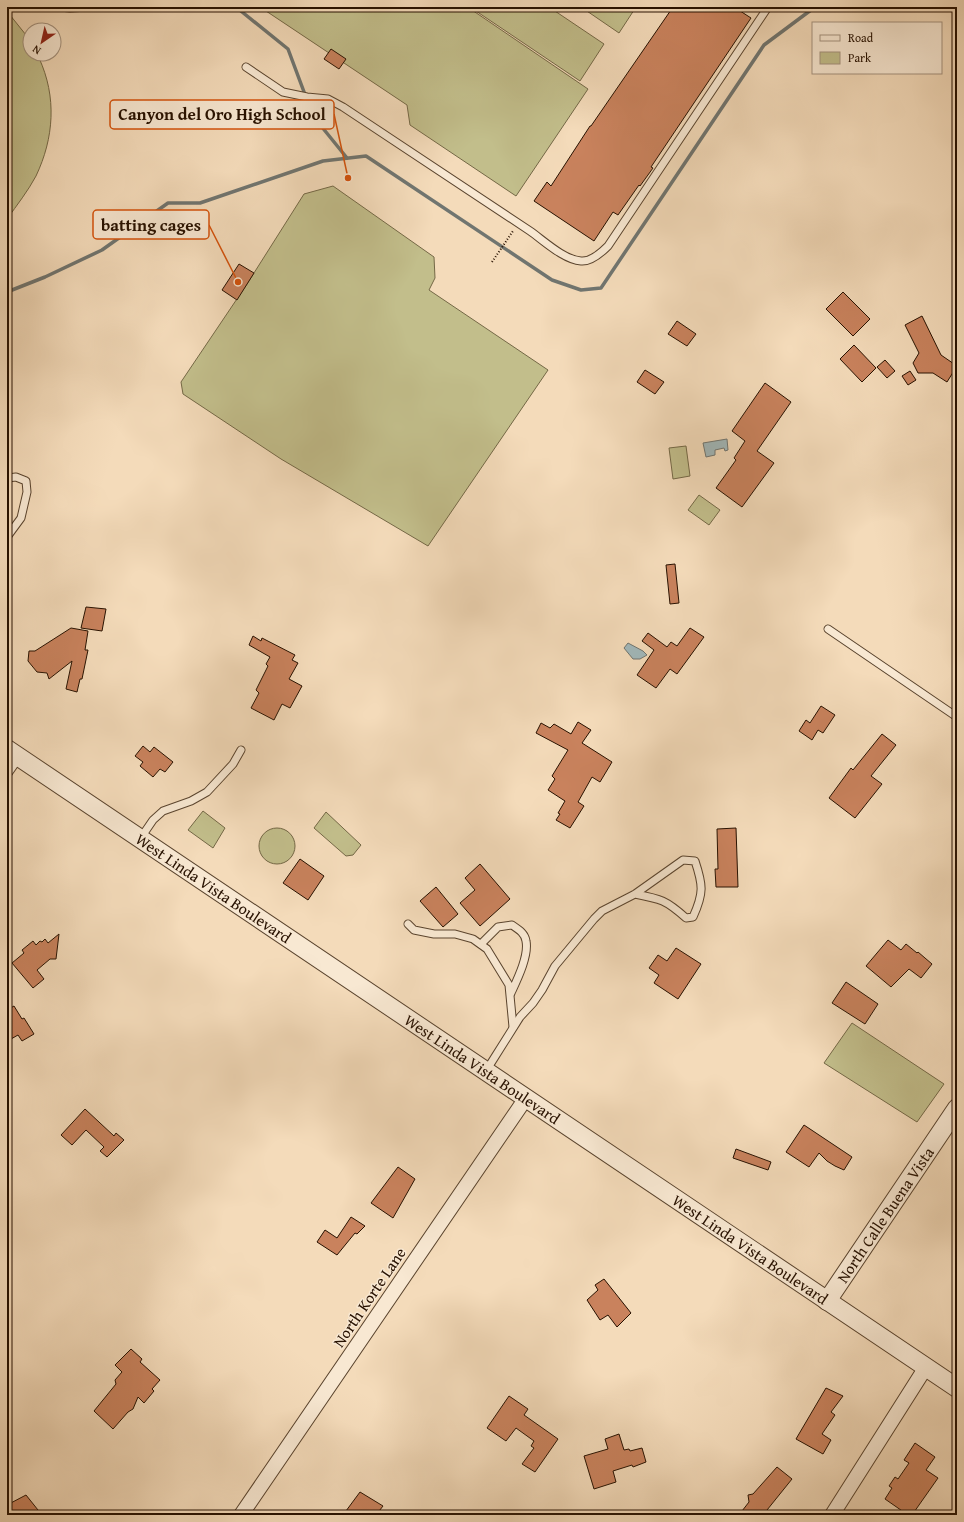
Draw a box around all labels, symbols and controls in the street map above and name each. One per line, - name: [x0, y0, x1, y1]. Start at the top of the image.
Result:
- north arrow: [22, 22, 62, 62]
- legend: [812, 22, 942, 74]
- text: Road: [848, 29, 874, 46]
- text: N: [28, 41, 44, 59]
- text: Park: [848, 49, 872, 66]
- callout: Canyon del Oro High School: [110, 100, 334, 129]
- text: Canyon del Oro High School: [118, 101, 326, 126]
- callout: batting cages: [93, 210, 209, 239]
- text: batting cages: [101, 212, 201, 237]
- street label: West Linda Vista Boulevard: [131, 827, 297, 949]
- street label: West Linda Vista Boulevard: [400, 1008, 566, 1130]
- street label: North Calle Buena Vista: [831, 1141, 940, 1288]
- street label: West Linda Vista Boulevard: [668, 1188, 834, 1310]
- street label: North Korte Lane: [327, 1242, 411, 1352]

